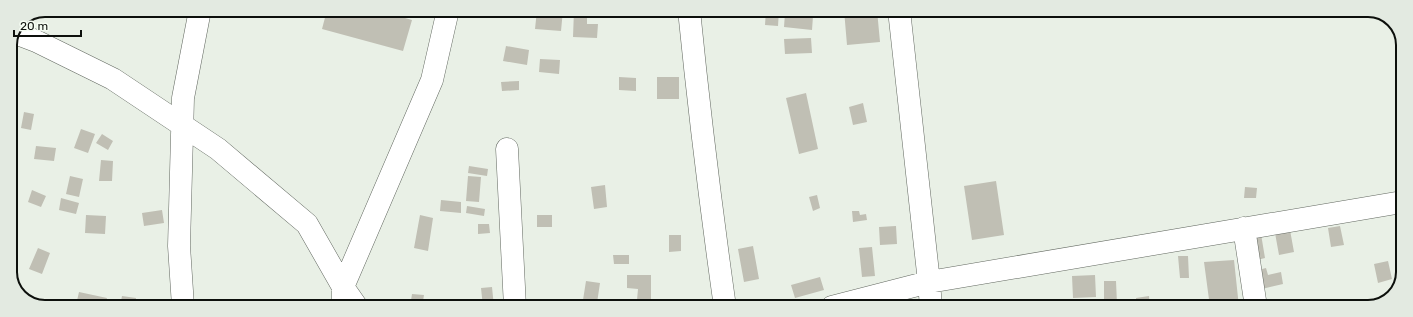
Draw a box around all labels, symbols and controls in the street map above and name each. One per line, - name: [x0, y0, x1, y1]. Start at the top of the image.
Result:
- scale bar: [14, 12, 81, 38]
- text: 20 m: [20, 19, 48, 33]

